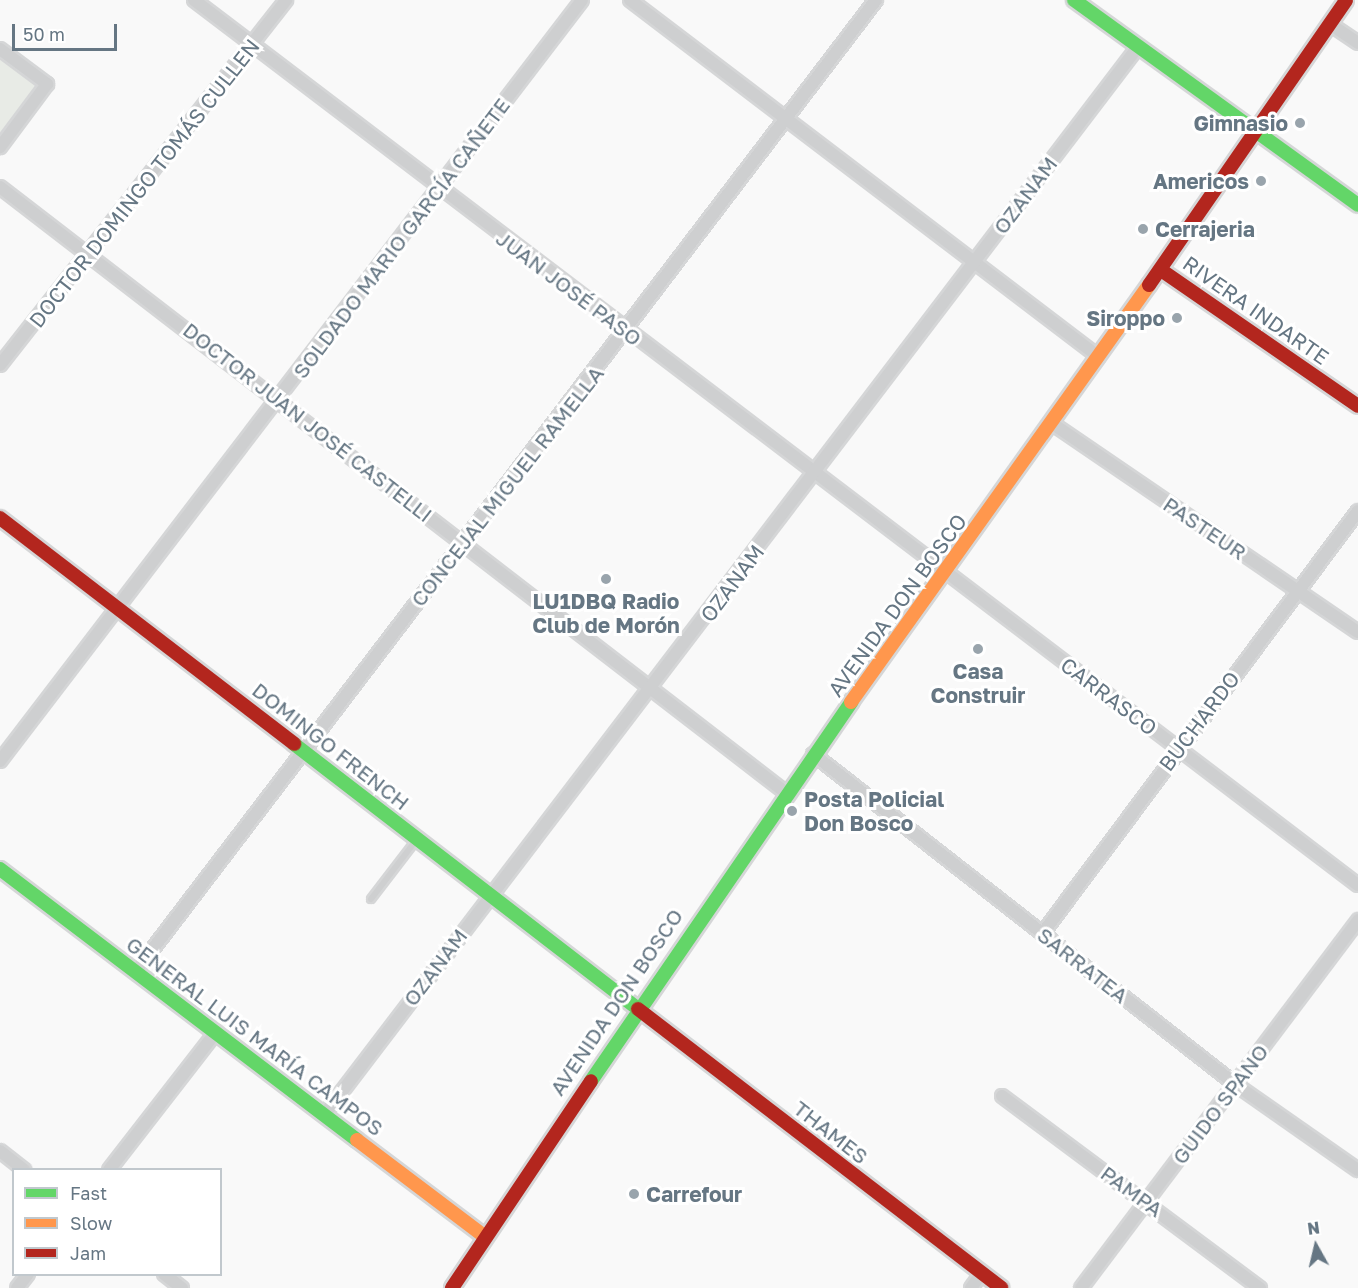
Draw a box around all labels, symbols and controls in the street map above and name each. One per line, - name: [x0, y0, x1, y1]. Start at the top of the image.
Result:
- scale bar: [15, 12, 120, 50]
- text: 50 m: [23, 23, 65, 45]
- street label: DOCTOR DOMINGO TOMÁS CULLEN: [23, 34, 265, 332]
- street label: SOLDADO MARIO GARCÍA CAÑETE: [287, 93, 515, 383]
- place label: Gimnasio: [1193, 110, 1288, 136]
- marker: Gimnasio: [1293, 116, 1307, 130]
- street label: OZANAM: [988, 151, 1062, 239]
- place label: Americos: [1153, 168, 1249, 194]
- marker: Americos: [1254, 174, 1268, 188]
- place label: Cerrajeria: [1155, 216, 1255, 242]
- marker: Cerrajeria: [1136, 222, 1150, 236]
- street label: JUAN JOSÉ PASO: [491, 225, 647, 351]
- street label: RIVERA INDARTE: [1178, 250, 1334, 370]
- place label: Siroppo: [1086, 305, 1165, 331]
- marker: Siroppo: [1170, 311, 1184, 325]
- street label: DOCTOR JUAN JOSÉ CASTELLI: [178, 317, 438, 527]
- street label: CONCEJAL MIGUEL RAMELLA: [405, 361, 609, 611]
- street label: PASTEUR: [1159, 491, 1251, 565]
- street label: AVENIDA DON BOSCO: [822, 509, 972, 701]
- street label: OZANAM: [695, 539, 769, 627]
- marker: LU1DBQ Radio Club de Morón: [599, 572, 613, 586]
- place label: LU1DBQ Radio Club de Morón: [532, 588, 680, 638]
- marker: Casa Construir: [971, 642, 985, 656]
- street label: CARRASCO: [1056, 652, 1162, 740]
- place label: Casa Construir: [931, 658, 1025, 708]
- street label: BUCHARDO: [1153, 666, 1245, 776]
- street label: DOMINGO FRENCH: [248, 677, 414, 815]
- place label: Posta Policial Don Bosco: [804, 786, 944, 836]
- marker: Posta Policial Don Bosco: [785, 804, 799, 818]
- street label: AVENIDA DON BOSCO: [544, 904, 688, 1100]
- street label: SARRATEA: [1033, 922, 1133, 1008]
- street label: OZANAM: [398, 923, 472, 1011]
- street label: GENERAL LUIS MARÍA CAMPOS: [122, 931, 388, 1141]
- street label: GUIDO SPANO: [1167, 1039, 1273, 1169]
- street label: THAMES: [789, 1095, 873, 1169]
- street label: PAMPA: [1096, 1160, 1168, 1222]
- legend: [12, 1168, 222, 1276]
- place label: Carrefour: [646, 1181, 742, 1207]
- text: Fast: [70, 1182, 107, 1204]
- marker: Carrefour: [627, 1187, 641, 1201]
- text: Slow: [70, 1212, 112, 1234]
- north arrow: [1286, 1216, 1346, 1276]
- text: N: [1306, 1217, 1321, 1239]
- text: Jam: [70, 1242, 106, 1264]

